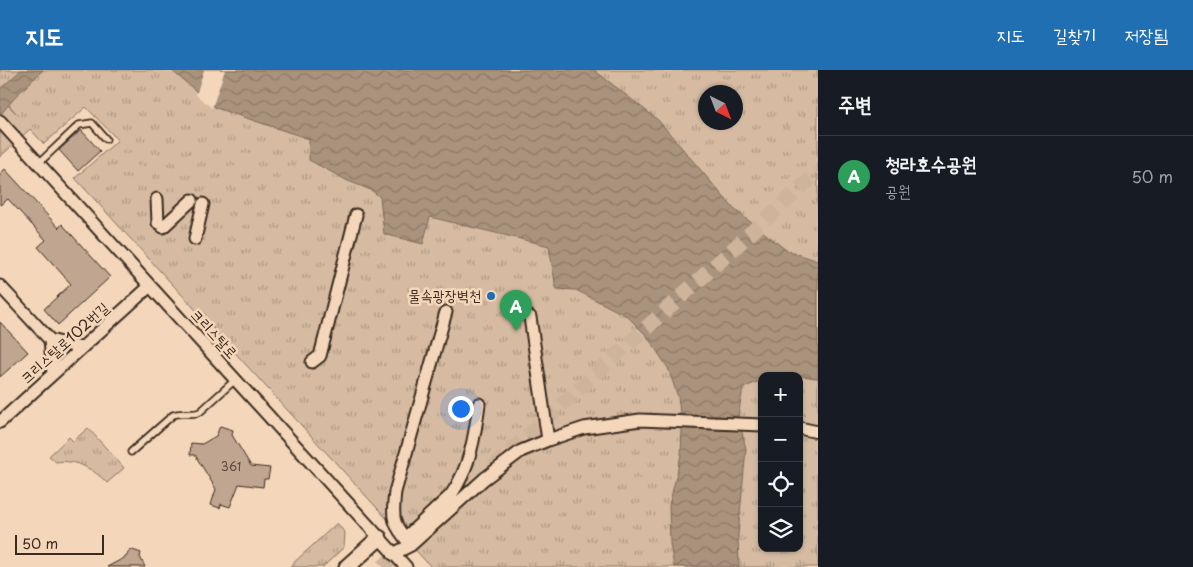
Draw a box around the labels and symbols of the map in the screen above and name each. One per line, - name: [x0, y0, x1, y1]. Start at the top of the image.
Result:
- north arrow: [698, 85, 743, 130]
- place label: 물속광장벽천: [409, 283, 481, 306]
- marker: 물속광장벽천: [485, 290, 497, 302]
- pin: A: [500, 290, 532, 331]
- street label: 크리스탈로102번길: [15, 296, 113, 388]
- street label: 크리스탈로: [186, 303, 244, 363]
- your location: [448, 396, 474, 422]
- house number: 361: [221, 457, 241, 475]
- scale bar: [15, 532, 104, 555]

